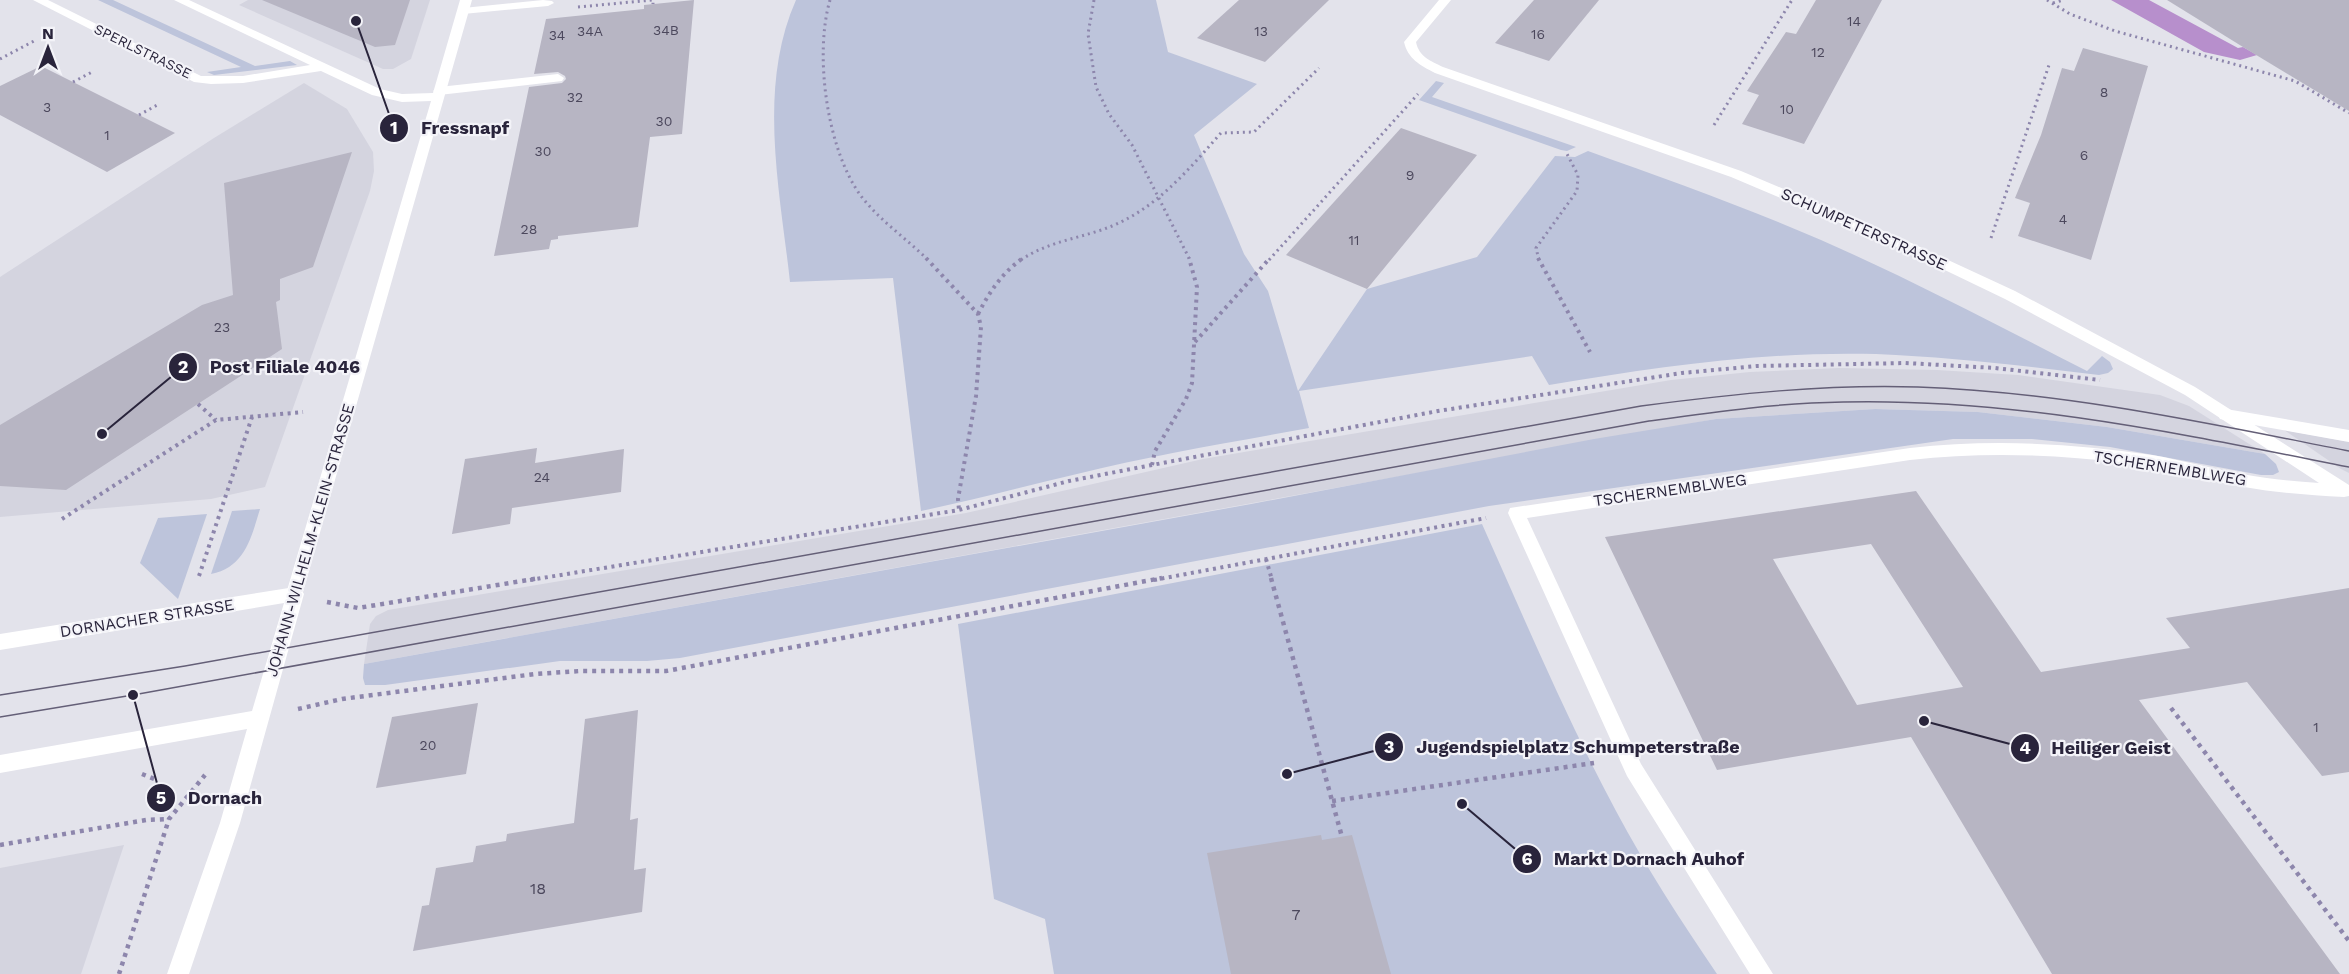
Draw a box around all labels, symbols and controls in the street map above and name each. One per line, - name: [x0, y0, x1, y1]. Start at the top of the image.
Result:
- house number: 14: [1847, 13, 1861, 29]
- north arrow: [18, 18, 78, 78]
- street label: SPERLSTRASSE: [92, 20, 194, 82]
- house number: 34B: [653, 22, 679, 38]
- house number: 34A: [577, 23, 603, 39]
- house number: 13: [1254, 23, 1268, 39]
- text: N: [42, 24, 54, 43]
- house number: 16: [1531, 26, 1545, 42]
- house number: 34: [549, 27, 565, 43]
- house number: 12: [1811, 44, 1825, 60]
- house number: 8: [2100, 84, 2108, 100]
- house number: 32: [567, 89, 583, 105]
- house number: 3: [43, 99, 51, 115]
- house number: 10: [1780, 101, 1794, 117]
- callout: Fressnapf: [379, 110, 521, 146]
- house number: 30: [656, 113, 672, 129]
- text: 1: [390, 117, 398, 138]
- text: Fressnapf: [421, 117, 510, 138]
- house number: 1: [104, 127, 110, 143]
- house number: 30: [535, 143, 551, 159]
- house number: 6: [2080, 147, 2088, 163]
- house number: 9: [1406, 167, 1414, 183]
- street label: SCHUMPETERSTRASSE: [1778, 184, 1950, 274]
- house number: 4: [2059, 211, 2067, 227]
- house number: 28: [521, 221, 537, 237]
- house number: 11: [1349, 232, 1359, 248]
- house number: 23: [214, 319, 230, 335]
- callout: Post Filiale 4046: [168, 349, 372, 385]
- text: 2: [178, 356, 188, 377]
- text: Post Filiale 4046: [210, 356, 360, 377]
- street label: JOHANN-WILHELM-KLEIN-STRASSE: [262, 401, 358, 679]
- street label: TSCHERNEMBLWEG: [2092, 447, 2248, 489]
- house number: 24: [534, 469, 550, 485]
- street label: TSCHERNEMBLWEG: [1592, 470, 1748, 510]
- street label: DORNACHER STRASSE: [58, 595, 236, 641]
- house number: 1: [2313, 719, 2319, 735]
- callout: Jugendspielplatz Schumpeterstraße: [1374, 729, 1751, 765]
- callout: Heiliger Geist: [2010, 730, 2183, 766]
- text: 3: [1384, 736, 1394, 757]
- text: Jugendspielplatz Schumpeterstraße: [1416, 736, 1740, 757]
- house number: 20: [420, 737, 436, 753]
- text: 4: [2019, 737, 2031, 758]
- text: Heiliger Geist: [2051, 737, 2171, 758]
- callout: Dornach: [146, 780, 274, 816]
- text: 5: [156, 787, 166, 808]
- text: Dornach: [188, 787, 262, 808]
- callout: Markt Dornach Auhof: [1512, 841, 1756, 877]
- text: 6: [1521, 848, 1533, 869]
- text: Markt Dornach Auhof: [1554, 848, 1745, 869]
- house number: 18: [530, 879, 546, 898]
- house number: 7: [1292, 905, 1301, 924]

